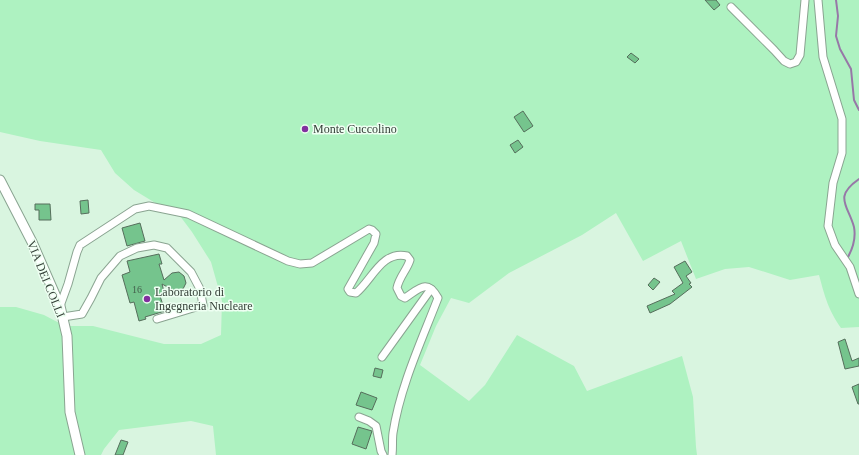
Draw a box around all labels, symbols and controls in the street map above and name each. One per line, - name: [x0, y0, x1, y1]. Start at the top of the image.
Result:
- place label: Monte Cuccolino: [313, 122, 397, 136]
- marker: Monte Cuccolino: [300, 124, 310, 134]
- street label: VIA DEI COLLI: [24, 238, 68, 320]
- house number: 16: [132, 284, 142, 295]
- place label: Laboratorio di Ingegneria Nucleare: [155, 285, 253, 313]
- marker: Laboratorio di Ingegneria Nucleare: [142, 294, 152, 304]

